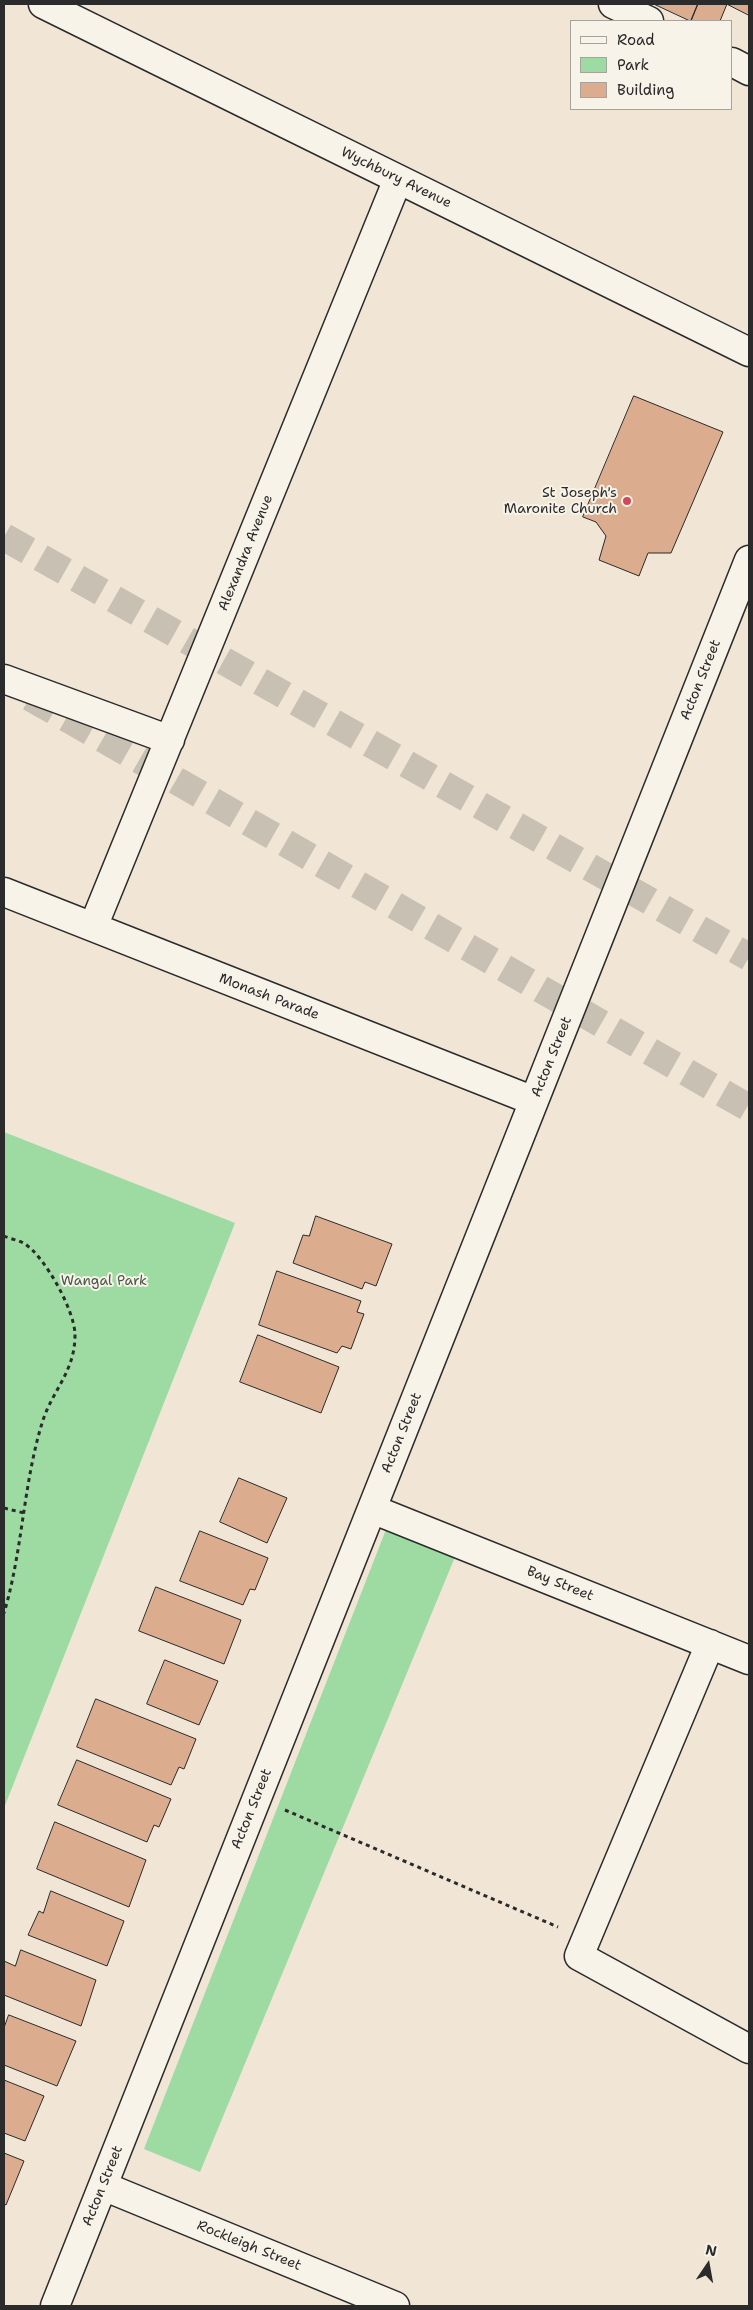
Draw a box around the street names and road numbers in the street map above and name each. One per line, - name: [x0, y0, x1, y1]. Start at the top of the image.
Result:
- street label: Wychbury Avenue: [338, 144, 454, 212]
- street label: Alexandra Avenue: [215, 492, 277, 614]
- street label: Acton Street: [677, 637, 725, 723]
- street label: Monash Parade: [216, 970, 322, 1024]
- street label: Acton Street: [528, 1014, 576, 1100]
- street label: Acton Street: [378, 1390, 426, 1476]
- street label: Bay Street: [524, 1563, 596, 1605]
- street label: Acton Street: [228, 1766, 276, 1852]
- street label: Acton Street: [79, 2143, 127, 2229]
- street label: Rockleigh Street: [194, 2217, 304, 2275]

